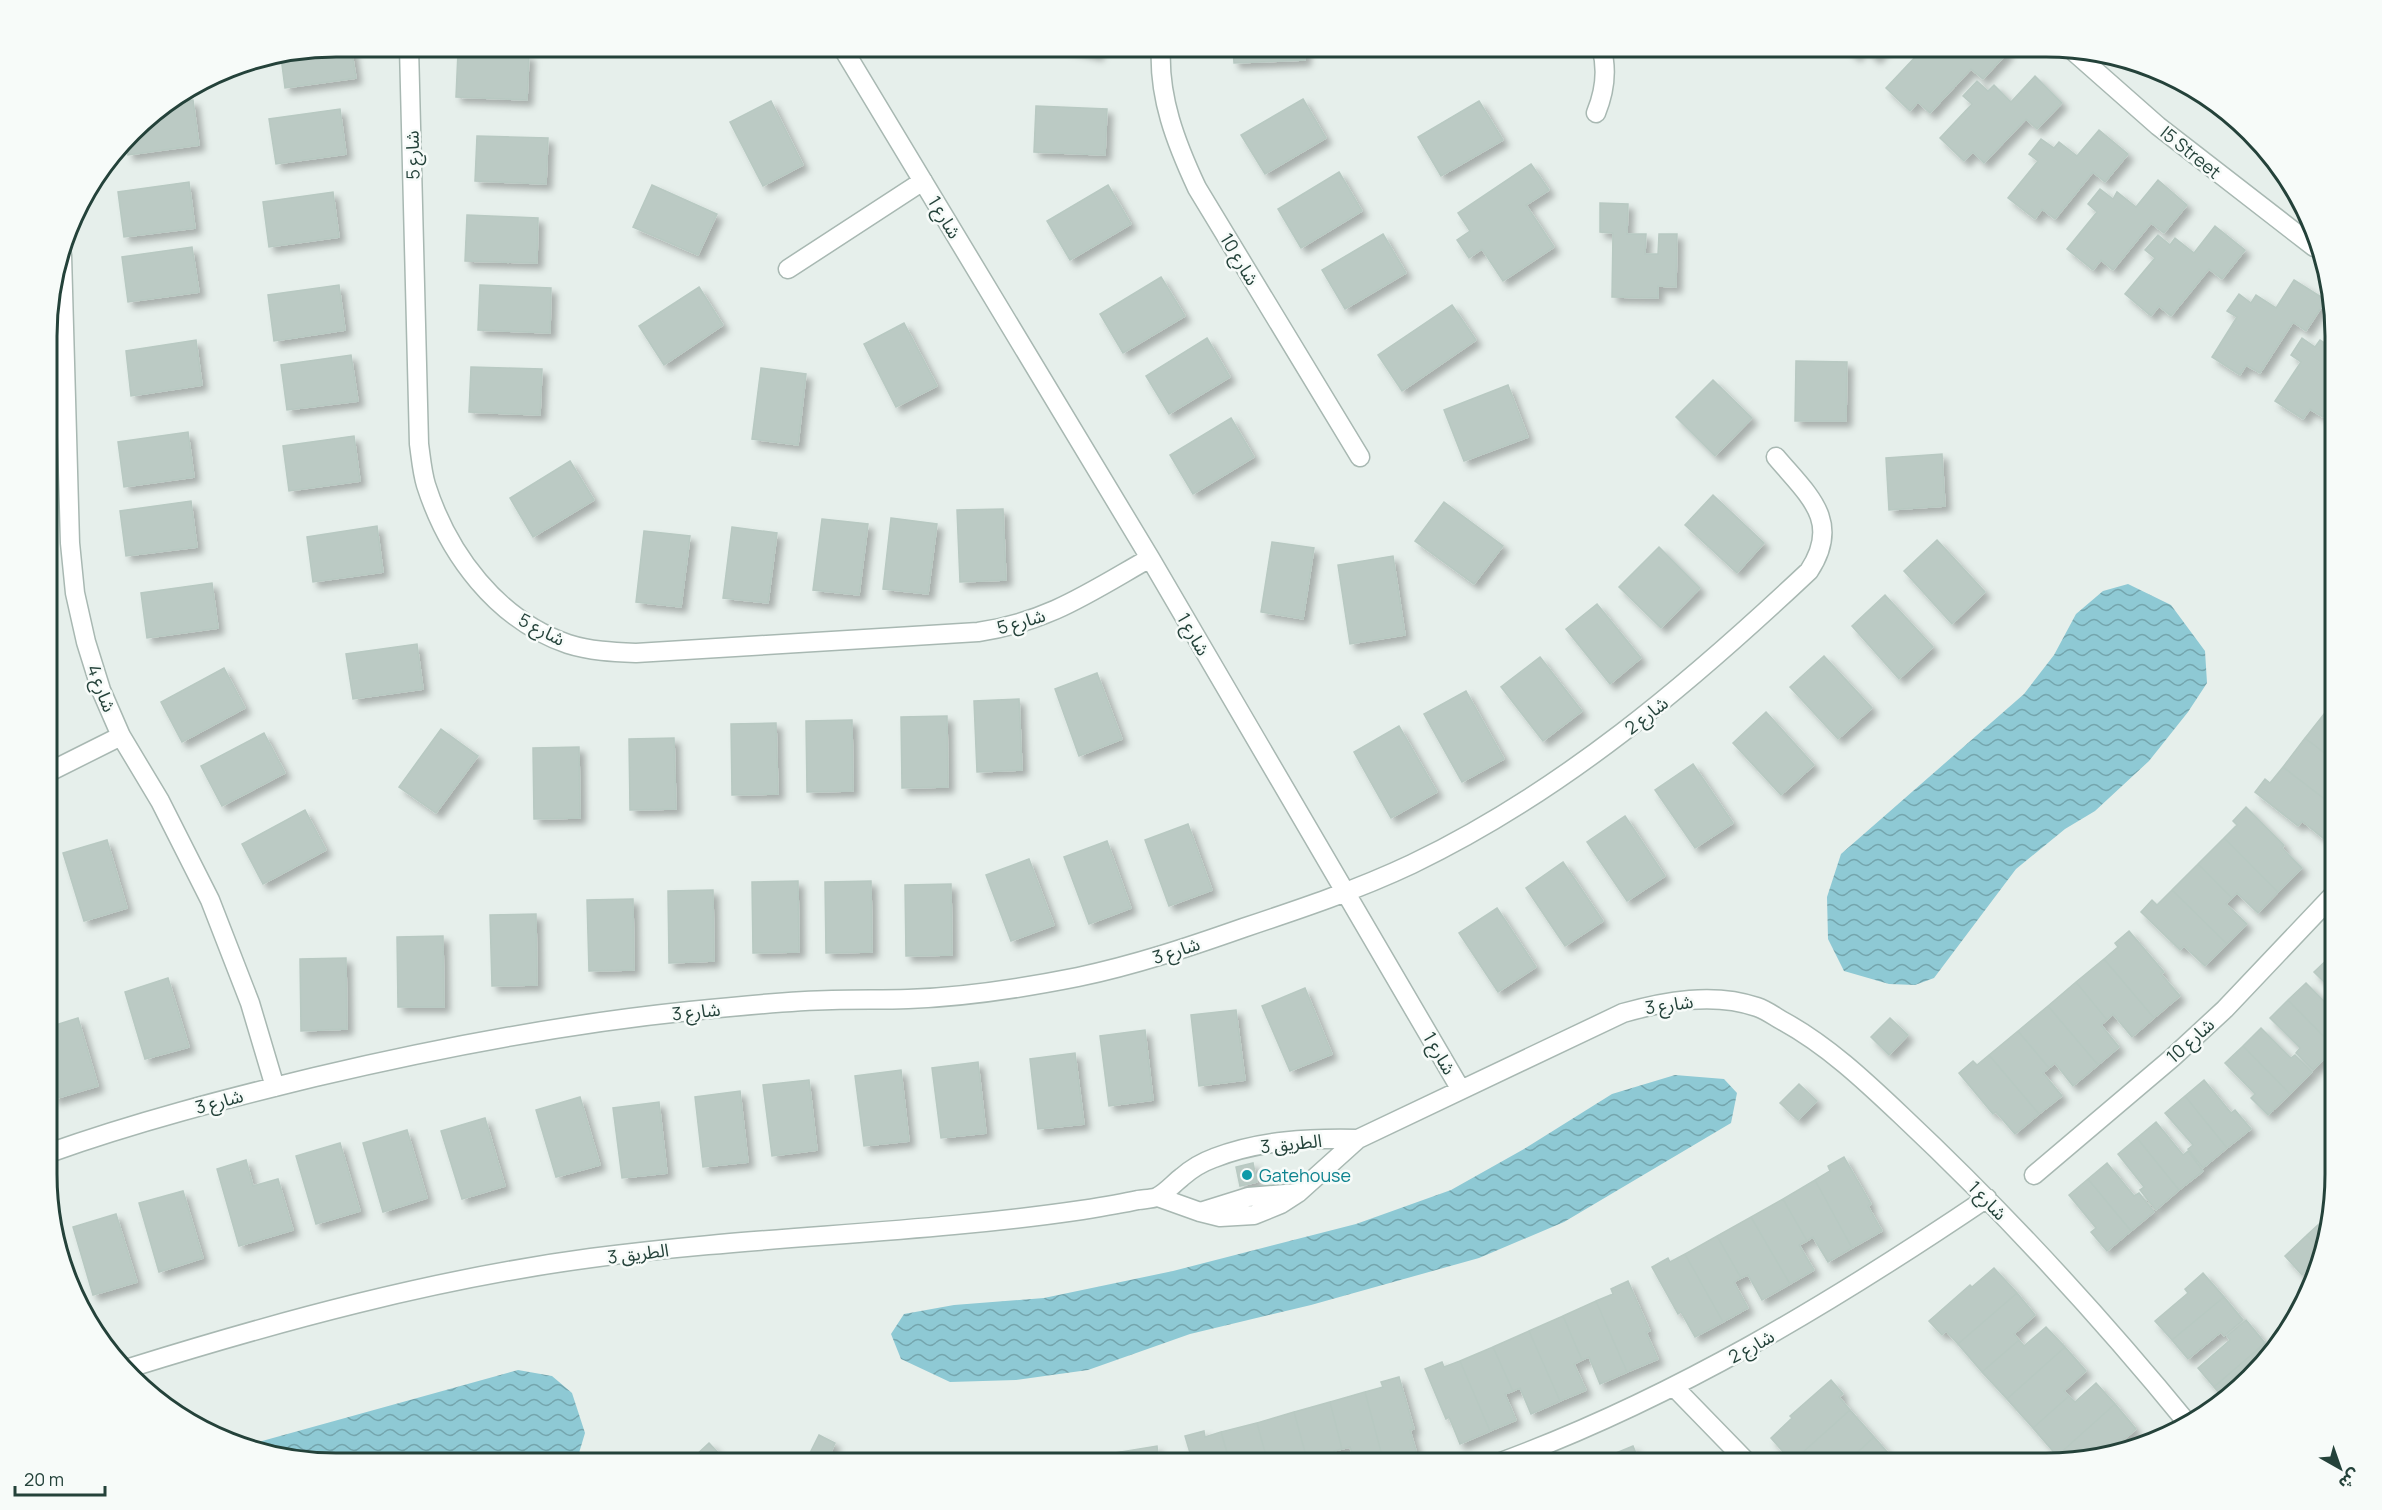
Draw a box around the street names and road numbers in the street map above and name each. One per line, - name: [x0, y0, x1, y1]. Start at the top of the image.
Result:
- street label: I5 Street: [2156, 120, 2226, 184]
- street label: شارع 5: [400, 130, 427, 180]
- street label: شارع 1: [920, 191, 967, 244]
- street label: شارع 10: [1213, 229, 1265, 291]
- street label: شارع 5: [994, 603, 1049, 642]
- street label: شارع 5: [513, 607, 569, 654]
- street label: شارع 1: [1170, 608, 1216, 661]
- street label: شارع 4: [79, 661, 122, 716]
- street label: شارع 2: [1619, 690, 1675, 742]
- street label: شارع 3: [1149, 931, 1204, 972]
- street label: شارع 3: [1643, 989, 1695, 1022]
- street label: شارع 3: [671, 997, 722, 1028]
- street label: شارع 10: [2161, 1012, 2221, 1070]
- street label: شارع 1: [1416, 1027, 1462, 1080]
- street label: شارع 3: [192, 1083, 246, 1122]
- street label: 3 الطريق: [1259, 1128, 1323, 1158]
- street label: شارع 1: [1961, 1175, 2013, 1227]
- street label: 3 الطريق: [606, 1237, 670, 1269]
- street label: شارع 2: [1724, 1324, 1780, 1371]

